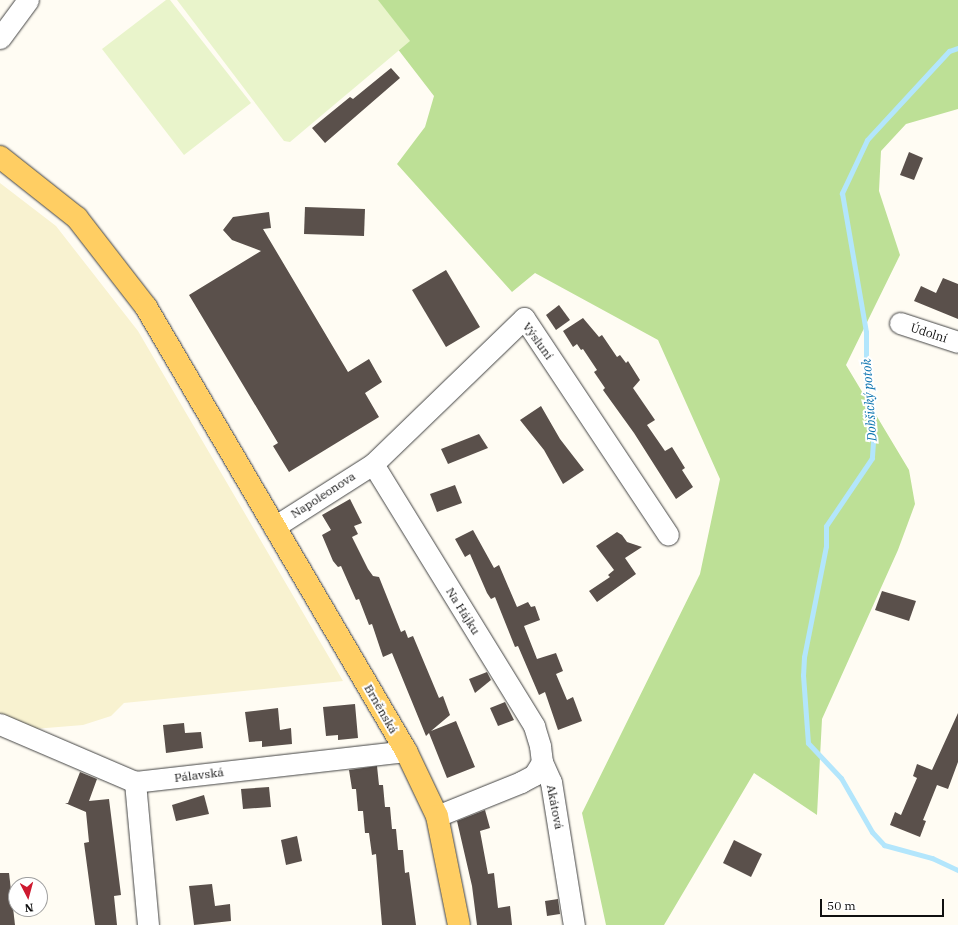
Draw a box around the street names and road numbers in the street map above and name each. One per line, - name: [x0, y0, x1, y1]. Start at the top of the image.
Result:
- street label: Výsluní: [520, 320, 556, 362]
- street label: Údolní: [909, 320, 949, 346]
- street label: Napoleonova: [288, 469, 358, 521]
- street label: Na Hájku: [443, 585, 483, 637]
- street label: Brněnská: [361, 682, 401, 736]
- street label: Pálavská: [173, 765, 225, 785]
- street label: Akátová: [544, 783, 566, 831]

